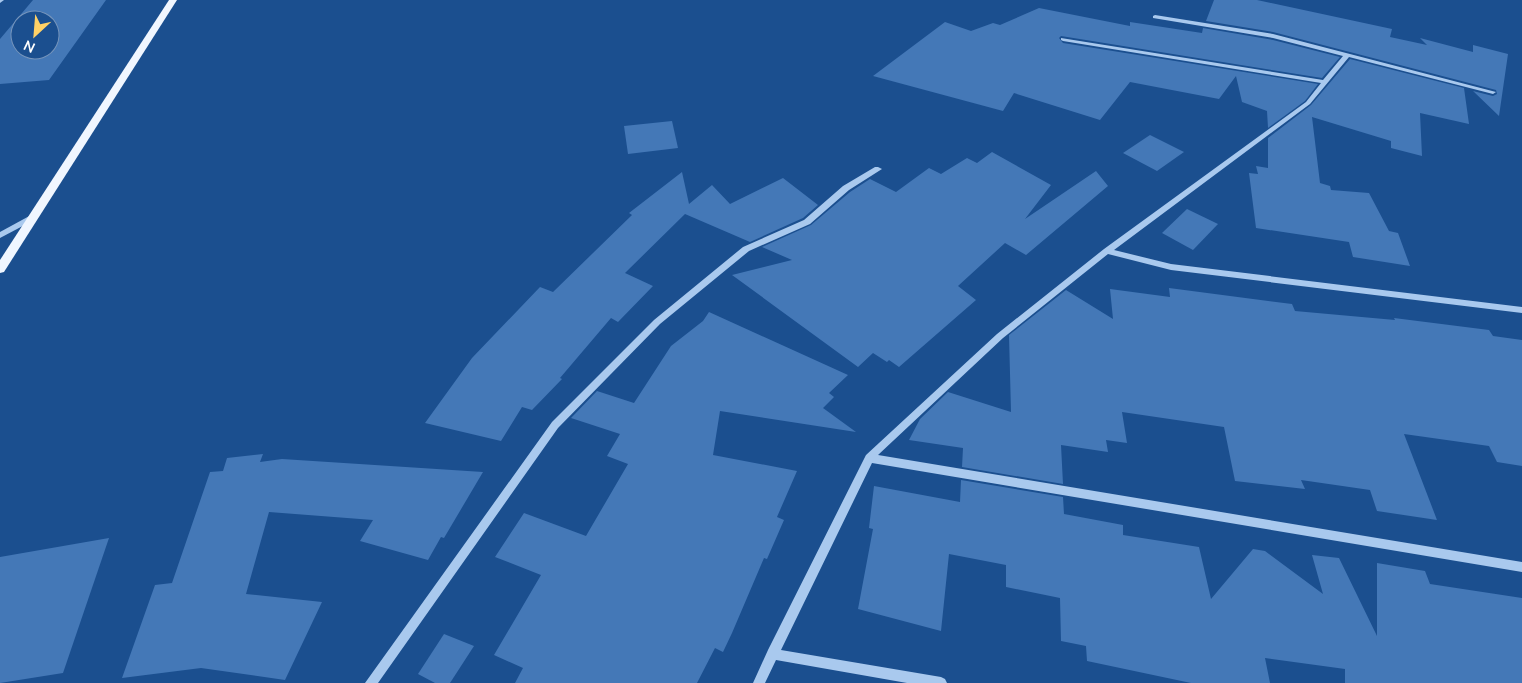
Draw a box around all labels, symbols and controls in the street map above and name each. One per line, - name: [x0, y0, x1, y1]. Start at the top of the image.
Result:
- north arrow: [10, 10, 60, 60]
- text: N: [21, 36, 38, 57]

